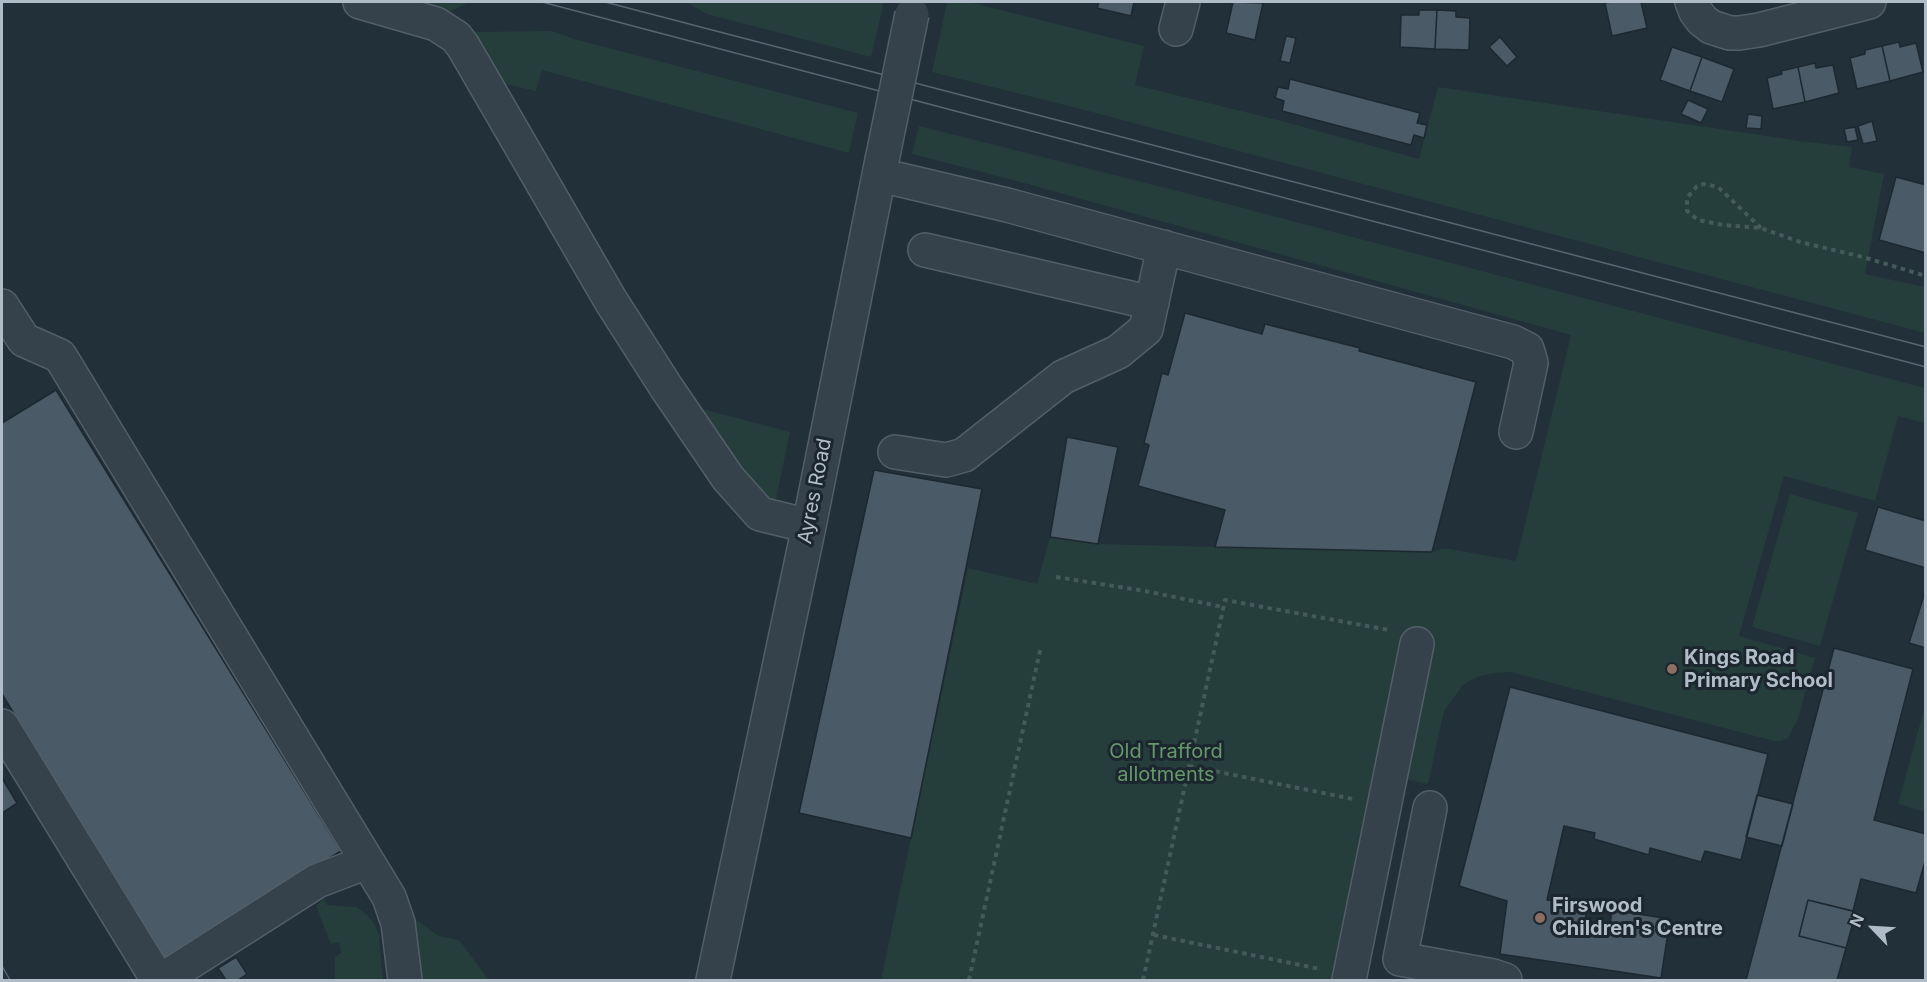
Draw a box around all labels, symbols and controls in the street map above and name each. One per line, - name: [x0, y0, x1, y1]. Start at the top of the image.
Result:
- street label: Ayres Road: [793, 436, 837, 546]
- place label: Kings Road Primary School: [1684, 646, 1833, 693]
- marker: Kings Road Primary School: [1665, 662, 1679, 676]
- park label: Old Trafford allotments: [1109, 740, 1223, 787]
- place label: Firswood Children's Centre: [1552, 894, 1723, 941]
- north arrow: [1843, 898, 1903, 958]
- marker: Firswood Children's Centre: [1533, 911, 1547, 925]
- text: N: [1845, 911, 1868, 930]

